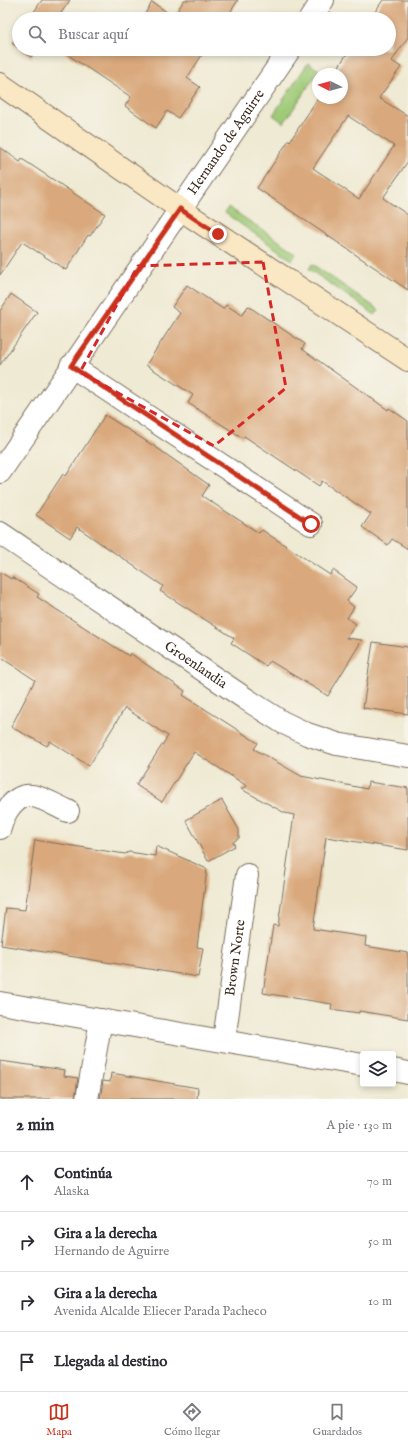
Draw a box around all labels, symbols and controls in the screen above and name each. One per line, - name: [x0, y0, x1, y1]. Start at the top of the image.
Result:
- search box: [12, 12, 396, 56]
- icon: search: [26, 23, 48, 45]
- text: Buscar aquí: [58, 25, 128, 44]
- north arrow: [312, 68, 348, 104]
- street label: Hernando de Aguirre: [184, 85, 269, 198]
- route end: [209, 225, 227, 243]
- route start: [302, 515, 320, 533]
- street label: Groenlandia: [161, 637, 231, 693]
- street label: Brown Norte: [221, 918, 250, 997]
- map controls: [360, 1051, 396, 1087]
- button: layers: [360, 1051, 396, 1087]
- text: 2 min: [16, 1115, 54, 1136]
- text: A pie · 130 m: [326, 1117, 392, 1134]
- text: Continúa: [54, 1164, 112, 1183]
- icon: ahead: [16, 1171, 38, 1193]
- text: 70 m: [367, 1173, 392, 1190]
- text: Alaska: [54, 1183, 89, 1200]
- text: Gira a la derecha: [54, 1224, 157, 1243]
- icon: right: [16, 1231, 38, 1253]
- text: 50 m: [368, 1233, 392, 1250]
- text: Hernando de Aguirre: [54, 1243, 169, 1260]
- text: Gira a la derecha: [54, 1284, 157, 1303]
- icon: right: [16, 1291, 38, 1313]
- text: 10 m: [368, 1293, 392, 1310]
- text: Avenida Alcalde Eliecer Parada Pacheco: [54, 1303, 267, 1320]
- icon: arrive: [16, 1351, 38, 1373]
- text: Llegada al destino: [54, 1352, 167, 1371]
- tab: Mapa: [46, 1401, 72, 1439]
- tab: Cómo llegar: [164, 1401, 220, 1439]
- tab: Guardados: [312, 1401, 362, 1439]

